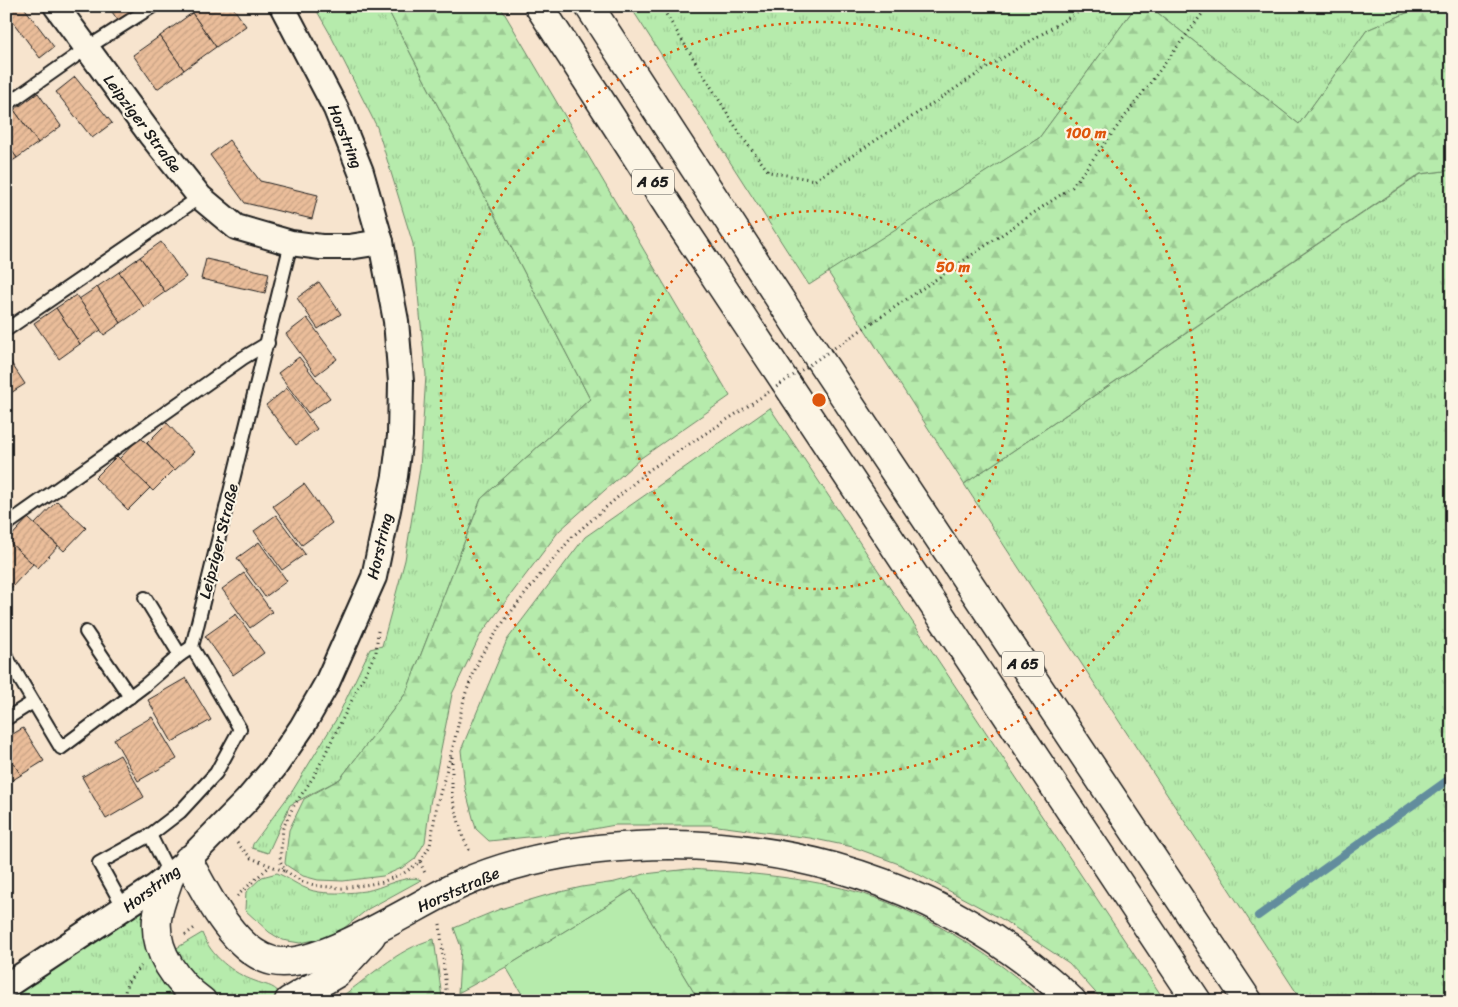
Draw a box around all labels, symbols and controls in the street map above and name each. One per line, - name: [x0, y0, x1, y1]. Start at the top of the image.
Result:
- street label: Leipziger Straße: [96, 67, 190, 179]
- street label: Horstring: [319, 99, 372, 173]
- text: 100 m: [1066, 120, 1107, 146]
- road number: A 65: [632, 170, 674, 194]
- text: 50 m: [936, 254, 971, 280]
- centre of rings: [810, 391, 828, 409]
- street label: Leipziger Straße: [190, 480, 247, 602]
- street label: Horstring: [358, 510, 401, 582]
- road number: A 65: [1002, 652, 1044, 676]
- street label: Horstring: [116, 857, 187, 920]
- street label: Horststraße: [412, 858, 504, 921]

